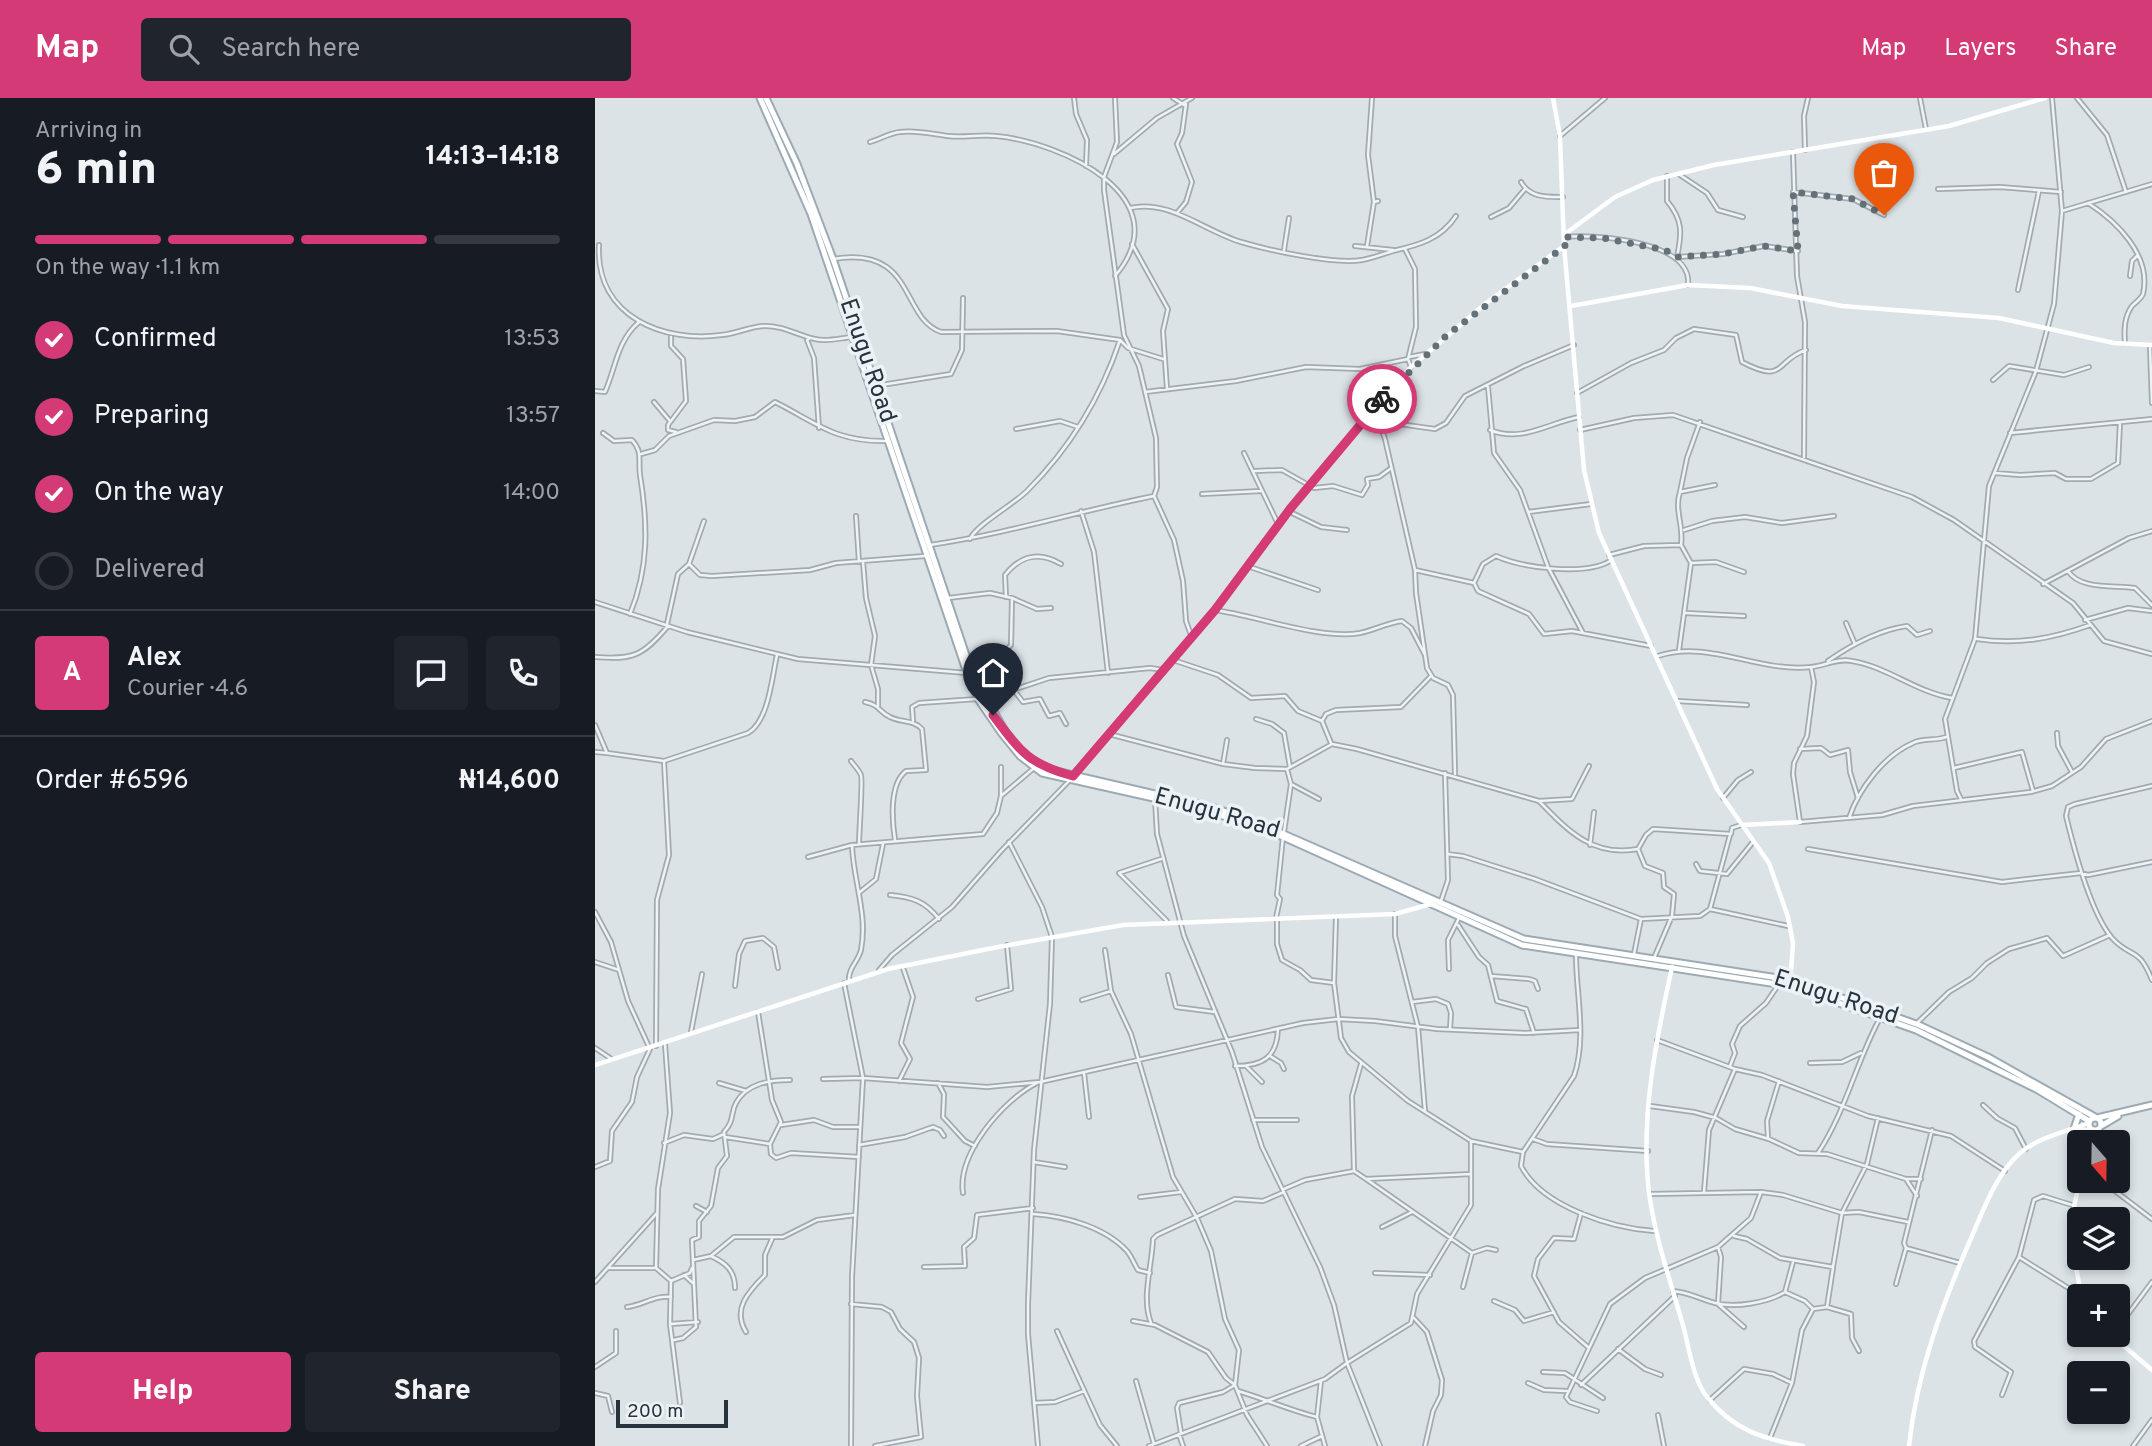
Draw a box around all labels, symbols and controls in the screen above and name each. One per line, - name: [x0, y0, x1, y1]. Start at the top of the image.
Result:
- search box: [141, 18, 631, 81]
- text: Map: [35, 28, 99, 70]
- icon: search: [165, 30, 203, 68]
- text: Search here: [221, 33, 360, 66]
- text: Map: [1861, 34, 1906, 64]
- text: Layers: [1944, 34, 2016, 64]
- text: Share: [2054, 34, 2117, 64]
- text: Arriving in: [35, 117, 142, 146]
- text: 14:13–14:18: [425, 141, 560, 174]
- text: 6 min: [35, 142, 157, 201]
- pin: [1854, 143, 1914, 215]
- icon: bag: [1865, 154, 1903, 192]
- text: On the way · 1.1 km: [35, 254, 220, 283]
- street label: Enugu Road: [832, 295, 902, 427]
- icon: check: [35, 321, 73, 359]
- text: Confirmed: [94, 323, 217, 356]
- text: 13:53: [504, 325, 560, 354]
- courier: [1347, 364, 1417, 434]
- icon: bike: [1363, 380, 1401, 418]
- icon: check: [35, 398, 73, 436]
- text: Preparing: [94, 400, 209, 433]
- text: 13:57: [506, 402, 560, 431]
- icon: check: [35, 475, 73, 513]
- text: On the way: [94, 477, 224, 510]
- text: 14:00: [503, 479, 560, 508]
- text: Delivered: [94, 554, 205, 587]
- button: chat: [394, 636, 468, 710]
- button: phone: [486, 636, 560, 710]
- text: Alex: [127, 642, 182, 675]
- pin: [963, 643, 1023, 715]
- icon: home: [974, 654, 1012, 692]
- text: A: [63, 657, 81, 690]
- text: Courier · 4.6: [127, 675, 248, 704]
- text: Order #6596: [35, 765, 189, 798]
- text: ₦14,600: [459, 765, 560, 798]
- street label: Enugu Road: [1151, 782, 1283, 846]
- street label: Enugu Road: [1770, 964, 1902, 1032]
- north arrow: [2067, 1130, 2130, 1194]
- map controls: [2067, 1130, 2130, 1424]
- button: layers: [2067, 1207, 2130, 1270]
- button: +: [2067, 1284, 2130, 1347]
- button: Help: [35, 1352, 291, 1432]
- button: Share: [305, 1352, 560, 1432]
- button: −: [2067, 1361, 2130, 1424]
- scale bar: [616, 1397, 728, 1429]
- text: 200 m: [627, 1400, 683, 1424]

